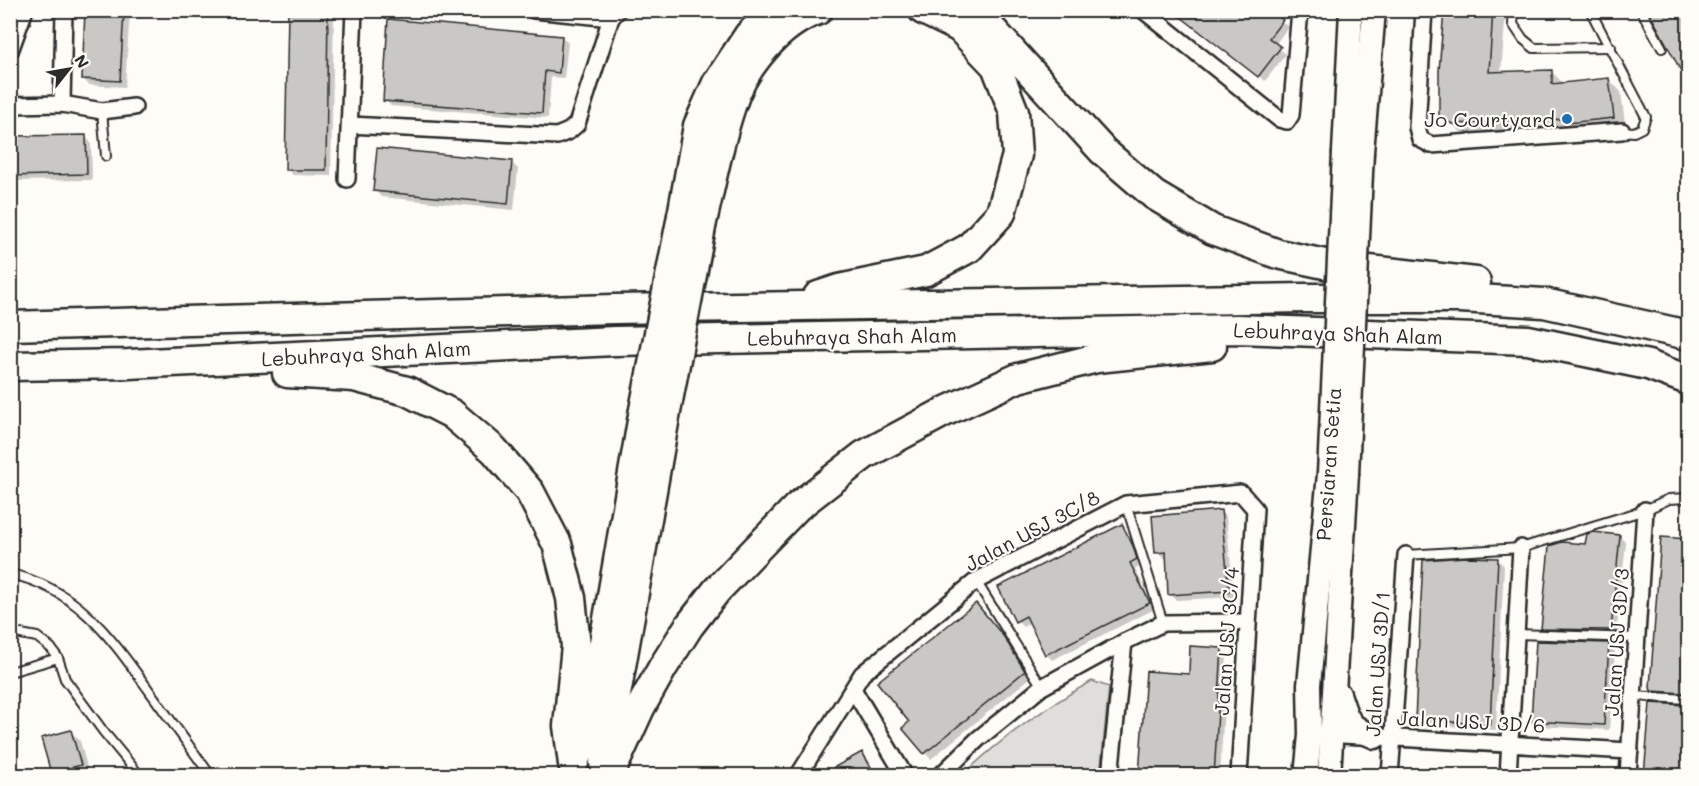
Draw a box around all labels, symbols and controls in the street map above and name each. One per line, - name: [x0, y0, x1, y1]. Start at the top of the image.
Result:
- north arrow: [39, 39, 99, 99]
- text: N: [70, 50, 94, 72]
- place label: Jo Courtyard: [1424, 106, 1555, 132]
- marker: Jo Courtyard: [1560, 112, 1574, 126]
- street label: Lebuhraya Shah Alam: [1233, 316, 1443, 350]
- street label: Lebuhraya Shah Alam: [747, 321, 957, 351]
- street label: Lebuhraya Shah Alam: [261, 335, 471, 371]
- street label: Persiaran Setia: [1310, 386, 1346, 542]
- street label: Jalan USJ 3C/8: [960, 484, 1104, 576]
- street label: Jalan USJ 3C/4: [1208, 566, 1244, 716]
- street label: Jalan USJ 3D/3: [1598, 567, 1634, 717]
- street label: Jalan USJ 3D/1: [1359, 591, 1395, 737]
- street label: Jalan USJ 3D/6: [1396, 704, 1546, 738]

